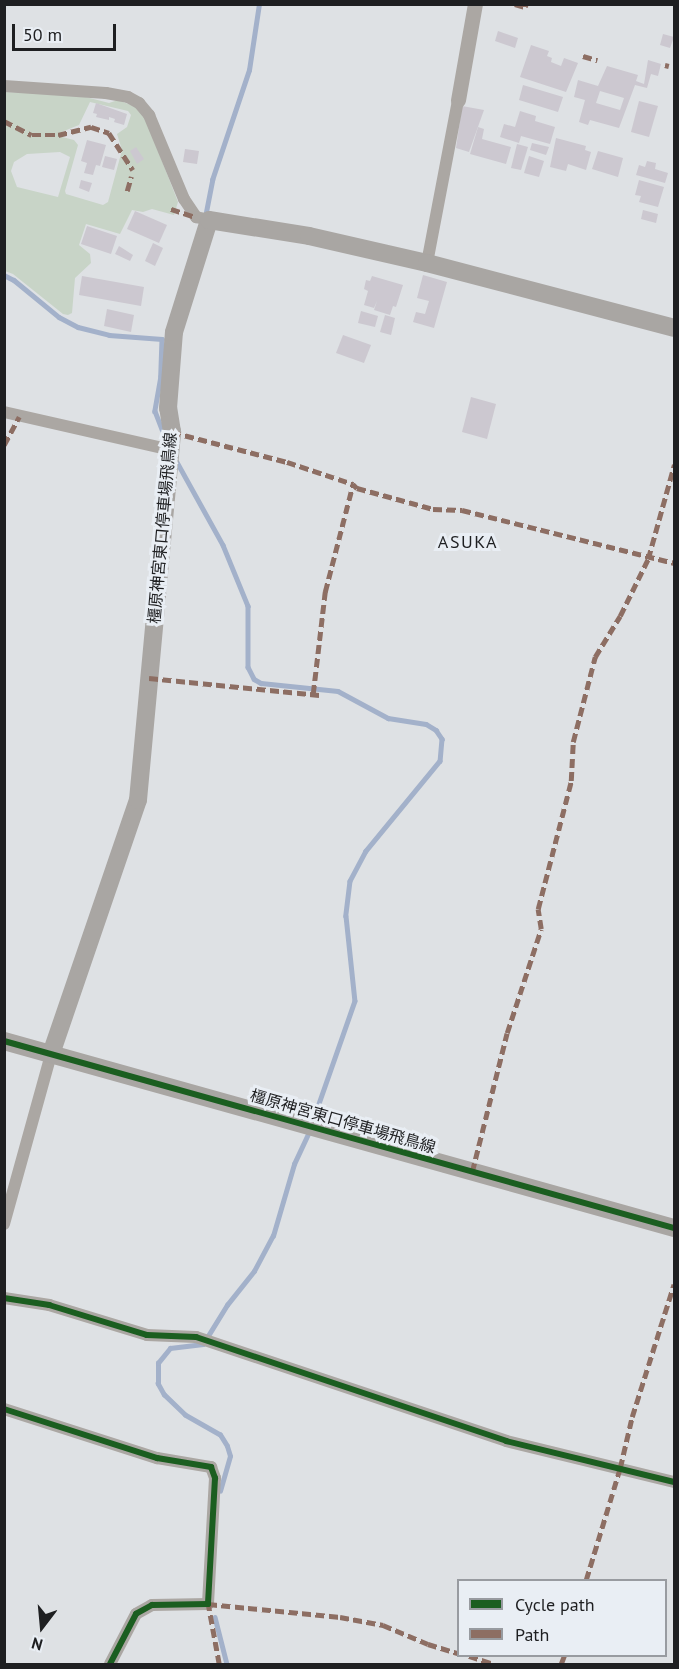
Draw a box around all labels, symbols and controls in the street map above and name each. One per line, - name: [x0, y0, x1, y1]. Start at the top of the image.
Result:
- scale bar: [15, 12, 118, 50]
- text: 50 m: [23, 23, 62, 46]
- street label: 橿原神宮東口停車場飛鳥線: [144, 432, 180, 624]
- district label: ASUKA: [438, 531, 498, 553]
- street label: 橿原神宮東口停車場飛鳥線: [248, 1085, 438, 1157]
- legend: [457, 1579, 667, 1657]
- text: Cycle path: [515, 1593, 595, 1616]
- north arrow: [12, 1597, 72, 1657]
- text: Path: [515, 1623, 549, 1646]
- text: N: [29, 1633, 45, 1655]

